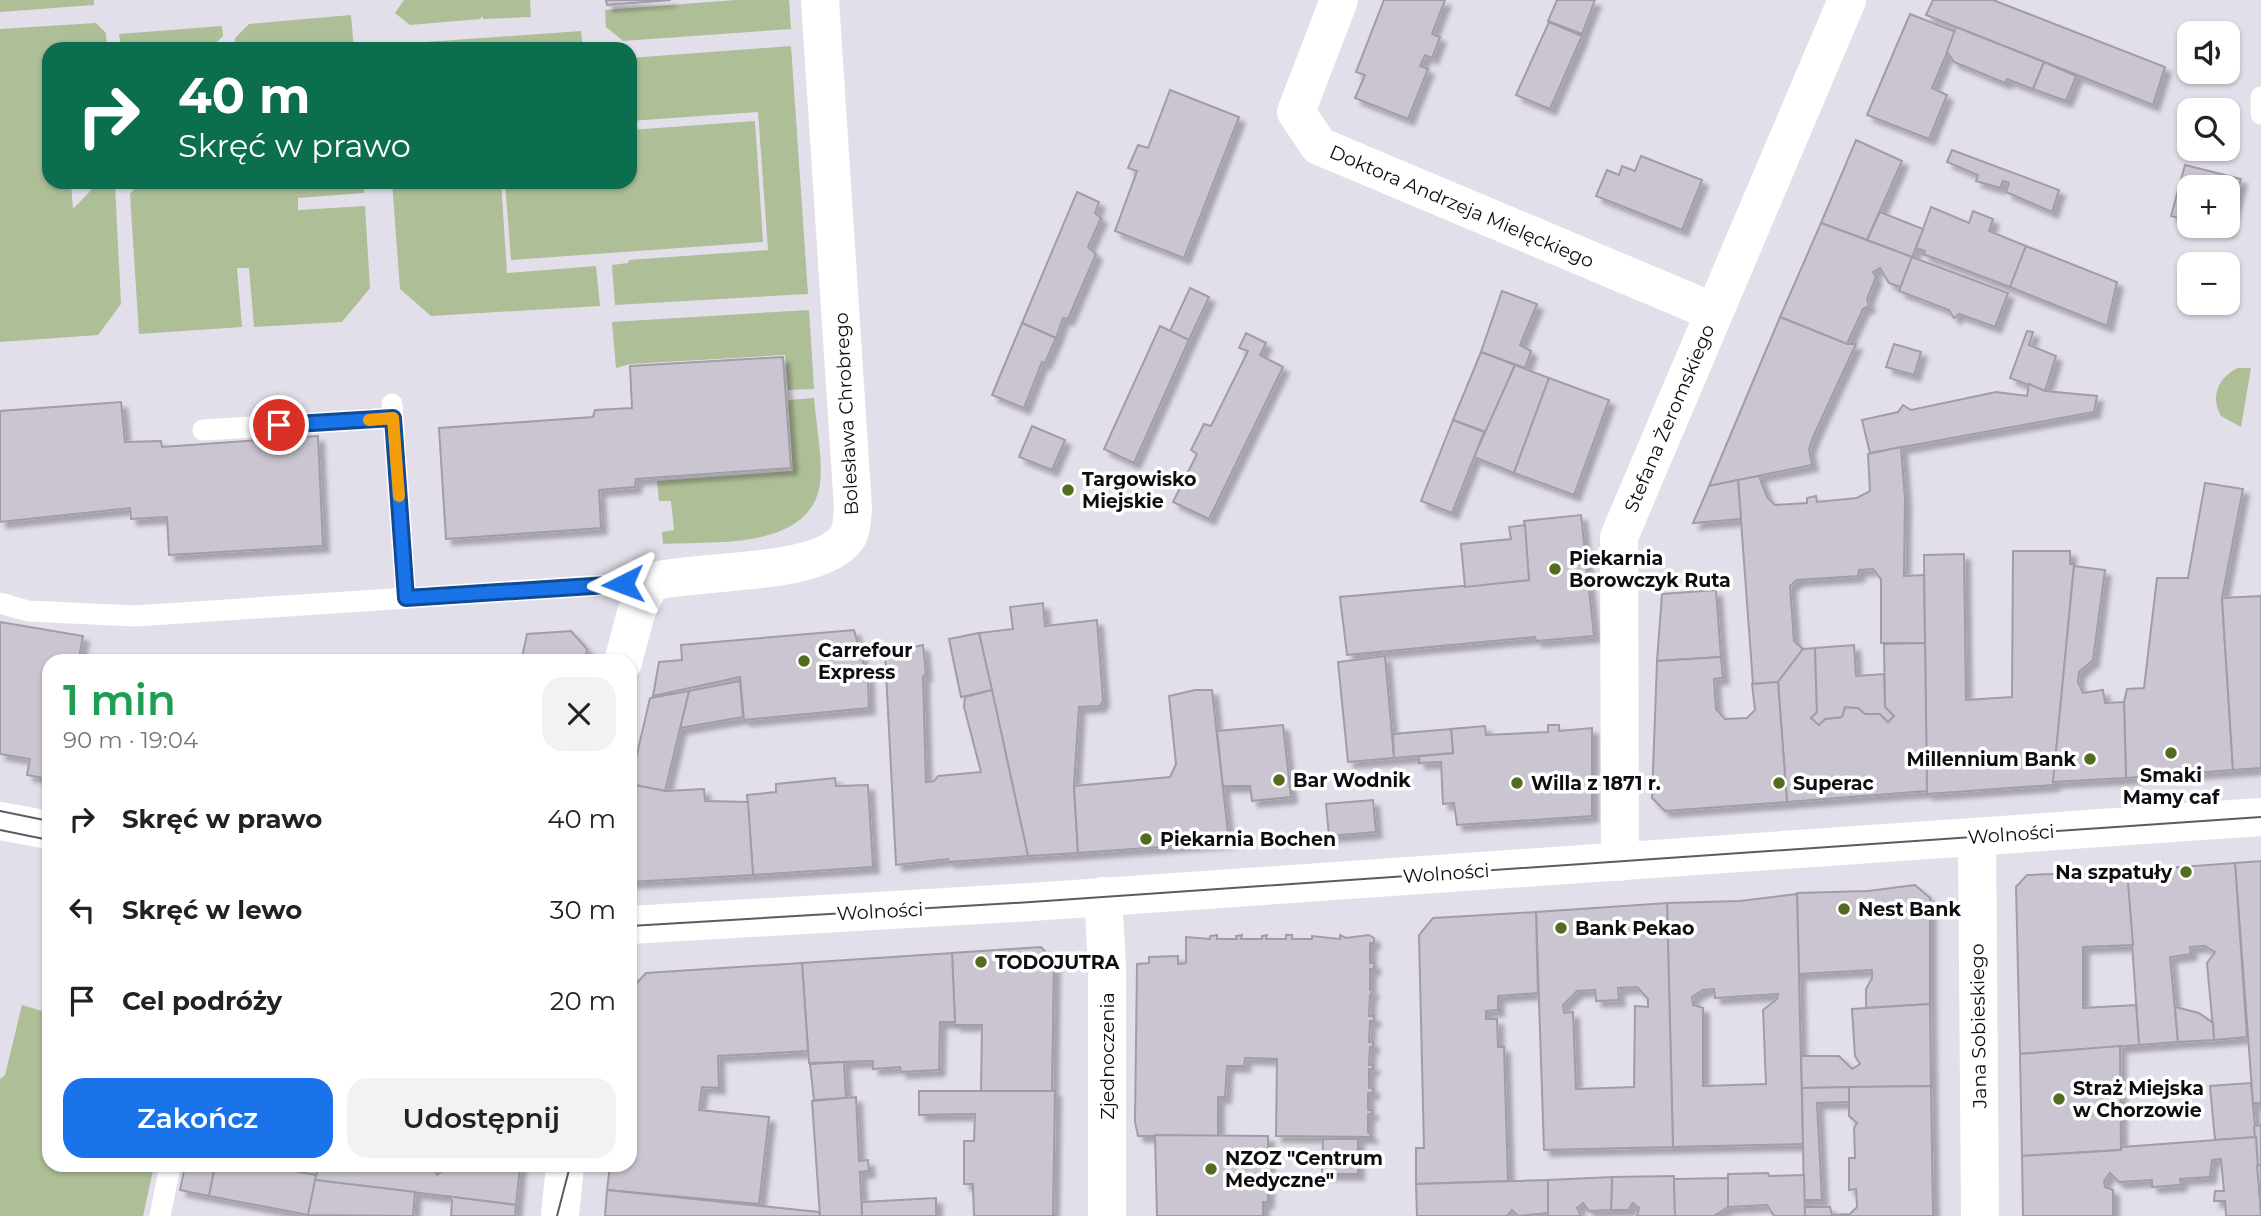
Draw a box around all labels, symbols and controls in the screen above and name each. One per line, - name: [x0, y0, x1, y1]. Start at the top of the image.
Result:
- map controls: [2177, 21, 2240, 315]
- button: sound: [2177, 21, 2240, 84]
- text: 40 m: [178, 66, 310, 125]
- icon: right: [63, 70, 154, 161]
- button: search: [2177, 98, 2240, 161]
- text: Skręć w prawo: [178, 126, 411, 165]
- street label: Doktora Andrzeja Mielęckiego: [1326, 140, 1598, 273]
- button: +: [2177, 175, 2240, 238]
- button: −: [2177, 252, 2240, 315]
- street label: Bolesława Chrobrego: [830, 312, 863, 516]
- street label: Stefana Żeromskiego: [1619, 321, 1720, 516]
- pin: [249, 395, 309, 455]
- icon: arrive: [260, 406, 298, 444]
- place label: Targowisko Miejskie: [1082, 468, 1197, 513]
- marker: Targowisko Miejskie: [1060, 482, 1076, 498]
- position arrow: [586, 547, 660, 621]
- place label: Piekarnia Borowczyk Ruta: [1569, 547, 1731, 592]
- marker: Piekarnia Borowczyk Ruta: [1547, 561, 1563, 577]
- place label: Carrefour Express: [818, 639, 912, 684]
- marker: Carrefour Express: [796, 653, 812, 669]
- text: 1 min: [63, 674, 176, 726]
- button: close: [542, 677, 616, 751]
- text: 90 m · 19:04: [63, 726, 198, 754]
- marker: Smaki Mamy caf: [2163, 745, 2179, 761]
- place label: Millennium Bank: [1907, 748, 2077, 771]
- marker: Millennium Bank: [2082, 751, 2098, 767]
- place label: Smaki Mamy caf: [2123, 764, 2220, 809]
- place label: Bar Wodnik: [1293, 769, 1411, 792]
- marker: Bar Wodnik: [1271, 772, 1287, 788]
- place label: Willa z 1871 r.: [1531, 772, 1661, 795]
- place label: Superac: [1793, 772, 1874, 795]
- marker: Willa z 1871 r.: [1509, 775, 1525, 791]
- marker: Superac: [1771, 775, 1787, 791]
- icon: right: [63, 800, 101, 838]
- text: Skręć w prawo: [122, 803, 322, 835]
- text: 40 m: [547, 803, 616, 835]
- street label: Wolności: [1967, 820, 2055, 849]
- place label: Piekarnia Bochen: [1160, 828, 1336, 851]
- marker: Piekarnia Bochen: [1138, 831, 1154, 847]
- street label: Wolności: [1402, 859, 1490, 888]
- place label: Na szpatuły: [2055, 861, 2173, 884]
- marker: Na szpatuły: [2178, 864, 2194, 880]
- icon: left: [63, 891, 101, 929]
- text: Skręć w lewo: [122, 894, 302, 926]
- text: 30 m: [550, 894, 616, 926]
- street label: Wolności: [836, 898, 924, 925]
- place label: Nest Bank: [1858, 898, 1961, 921]
- marker: Nest Bank: [1836, 901, 1852, 917]
- place label: Bank Pekao: [1575, 917, 1694, 940]
- marker: Bank Pekao: [1553, 920, 1569, 936]
- street label: Jana Sobieskiego: [1966, 943, 1991, 1110]
- place label: TODOJUTRA: [995, 951, 1120, 974]
- marker: TODOJUTRA: [973, 954, 989, 970]
- icon: arrive: [63, 982, 101, 1020]
- text: Cel podróży: [122, 985, 282, 1017]
- text: 20 m: [550, 985, 616, 1017]
- street label: Zjednoczenia: [1096, 992, 1119, 1120]
- place label: Straż Miejska w Chorzowie: [2073, 1077, 2204, 1122]
- button: Zakończ: [63, 1078, 333, 1158]
- button: Udostępnij: [347, 1078, 616, 1158]
- marker: Straż Miejska w Chorzowie: [2051, 1091, 2067, 1107]
- place label: NZOZ "Centrum Medyczne": [1225, 1147, 1383, 1192]
- marker: NZOZ "Centrum Medyczne": [1203, 1161, 1219, 1177]

